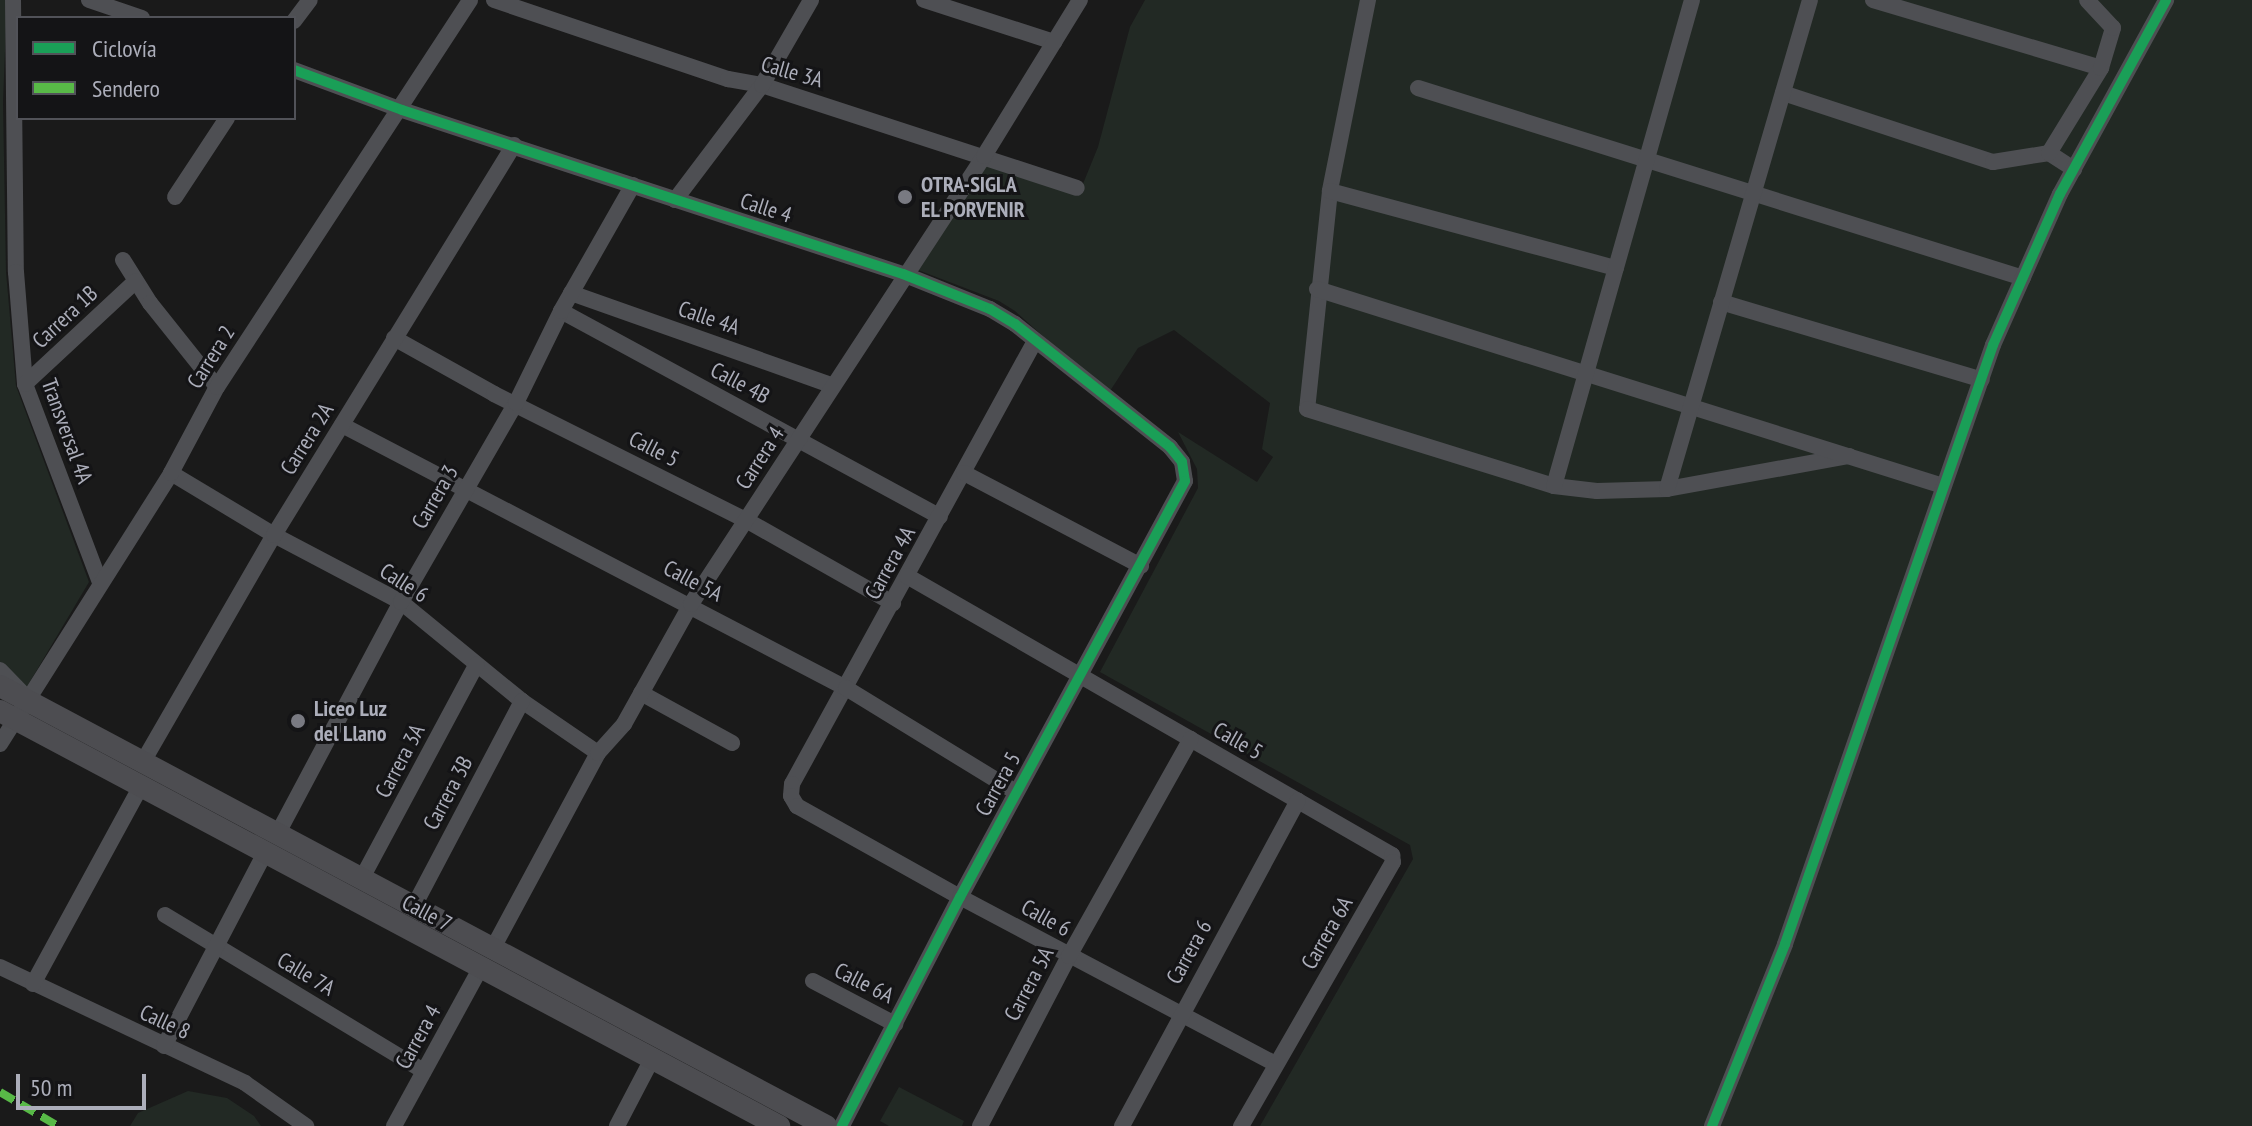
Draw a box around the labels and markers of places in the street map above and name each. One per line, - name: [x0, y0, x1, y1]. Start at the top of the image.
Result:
- place label: OTRA-SIGLA EL PORVENIR: [921, 171, 1026, 222]
- marker: OTRA-SIGLA EL PORVENIR: [896, 188, 914, 206]
- place label: Liceo Luz del Llano: [314, 695, 387, 746]
- marker: Liceo Luz del Llano: [289, 712, 307, 730]

